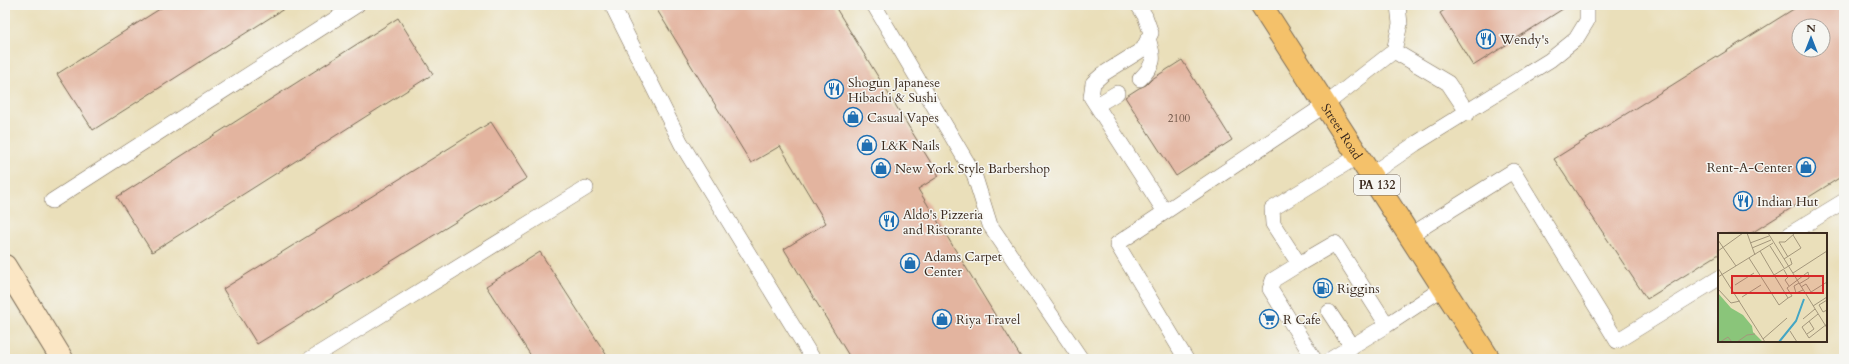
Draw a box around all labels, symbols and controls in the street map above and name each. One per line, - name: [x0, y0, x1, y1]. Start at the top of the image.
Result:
- north arrow: [1791, 18, 1831, 58]
- text: N: [1806, 21, 1816, 36]
- restaurant icon: Wendy's: [1475, 28, 1497, 50]
- place label: Wendy's: [1499, 31, 1549, 49]
- place label: Shogun Japanese Hibachi & Sushi: [848, 74, 940, 107]
- restaurant icon: Shogun Japanese Hibachi & Sushi: [823, 78, 845, 100]
- street label: Street Road: [1317, 100, 1366, 163]
- shop icon: Casual Vapes: [842, 106, 864, 128]
- place label: Casual Vapes: [867, 109, 939, 127]
- house number: 2100: [1168, 111, 1191, 126]
- shop icon: L&K Nails: [856, 134, 878, 156]
- place label: L&K Nails: [881, 137, 940, 155]
- shop icon: Rent-A-Center: [1795, 156, 1817, 178]
- shop icon: New York Style Barbershop: [870, 157, 892, 179]
- place label: Rent-A-Center: [1707, 159, 1792, 177]
- place label: New York Style Barbershop: [895, 160, 1050, 178]
- road number: PA 132: [1354, 175, 1400, 195]
- restaurant icon: Indian Hut: [1732, 190, 1754, 212]
- place label: Indian Hut: [1757, 193, 1818, 211]
- place label: Aldo's Pizzeria and Ristorante: [903, 206, 984, 239]
- restaurant icon: Aldo's Pizzeria and Ristorante: [878, 210, 900, 232]
- inset map: [1718, 233, 1827, 342]
- place label: Adams Carpet Center: [924, 248, 1002, 281]
- shop icon: Adams Carpet Center: [899, 252, 921, 274]
- fuel station icon: Riggins: [1312, 277, 1334, 299]
- place label: Riggins: [1337, 280, 1380, 298]
- shop icon: Riya Travel: [931, 308, 953, 330]
- supermarket icon: R Cafe: [1258, 308, 1280, 330]
- place label: Riya Travel: [956, 311, 1021, 329]
- place label: R Cafe: [1283, 311, 1321, 329]

